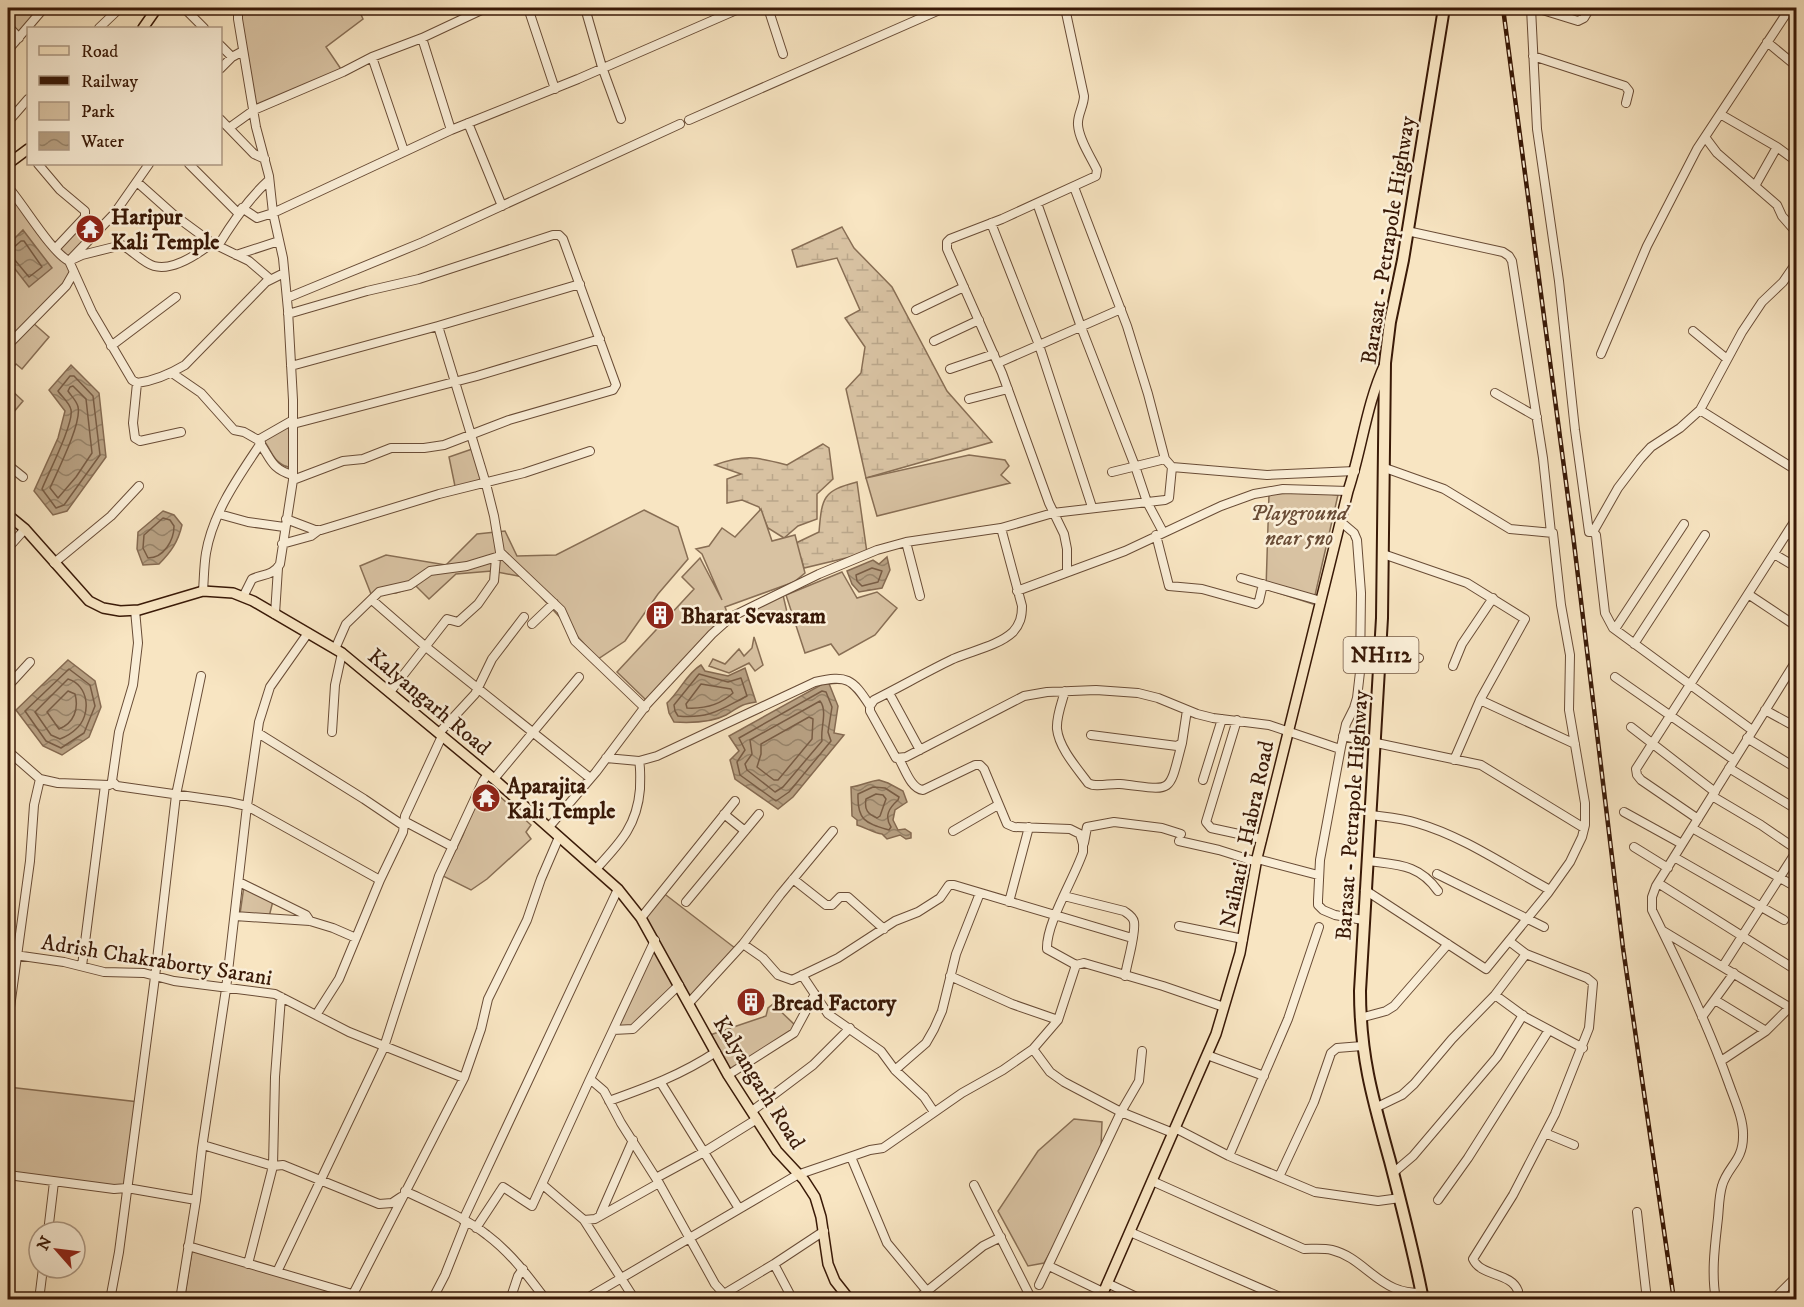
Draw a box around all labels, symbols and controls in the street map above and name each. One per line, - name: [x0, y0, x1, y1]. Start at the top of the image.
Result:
- legend: [27, 27, 222, 165]
- text: Road: [81, 41, 118, 63]
- text: Railway: [81, 71, 139, 93]
- text: Park: [81, 101, 115, 123]
- street label: Barasat - Petrapole Highway: [1356, 114, 1422, 366]
- text: Water: [80, 131, 124, 153]
- place label: Haripur Kali Temple: [111, 204, 219, 256]
- temple icon: Haripur Kali Temple: [74, 213, 106, 245]
- park label: Playground near 5no: [1250, 500, 1351, 552]
- building icon: Bharat Sevasram: [644, 599, 676, 631]
- place label: Bharat Sevasram: [681, 603, 827, 630]
- road number: NH112: [1344, 637, 1418, 673]
- street label: Kalyangarh Road: [362, 643, 496, 761]
- street label: Barasat - Petrapole Highway: [1330, 688, 1375, 941]
- street label: Naihati - Habra Road: [1214, 738, 1280, 930]
- place label: Aparajita Kali Temple: [506, 773, 615, 825]
- temple icon: Aparajita Kali Temple: [470, 782, 502, 814]
- street label: Adrish Chakraborty Sarani: [39, 929, 274, 992]
- building icon: Bread Factory: [735, 986, 767, 1018]
- place label: Bread Factory: [772, 990, 897, 1017]
- street label: Kalyangarh Road: [707, 1011, 811, 1155]
- north arrow: [27, 1220, 87, 1280]
- text: N: [33, 1233, 57, 1254]

